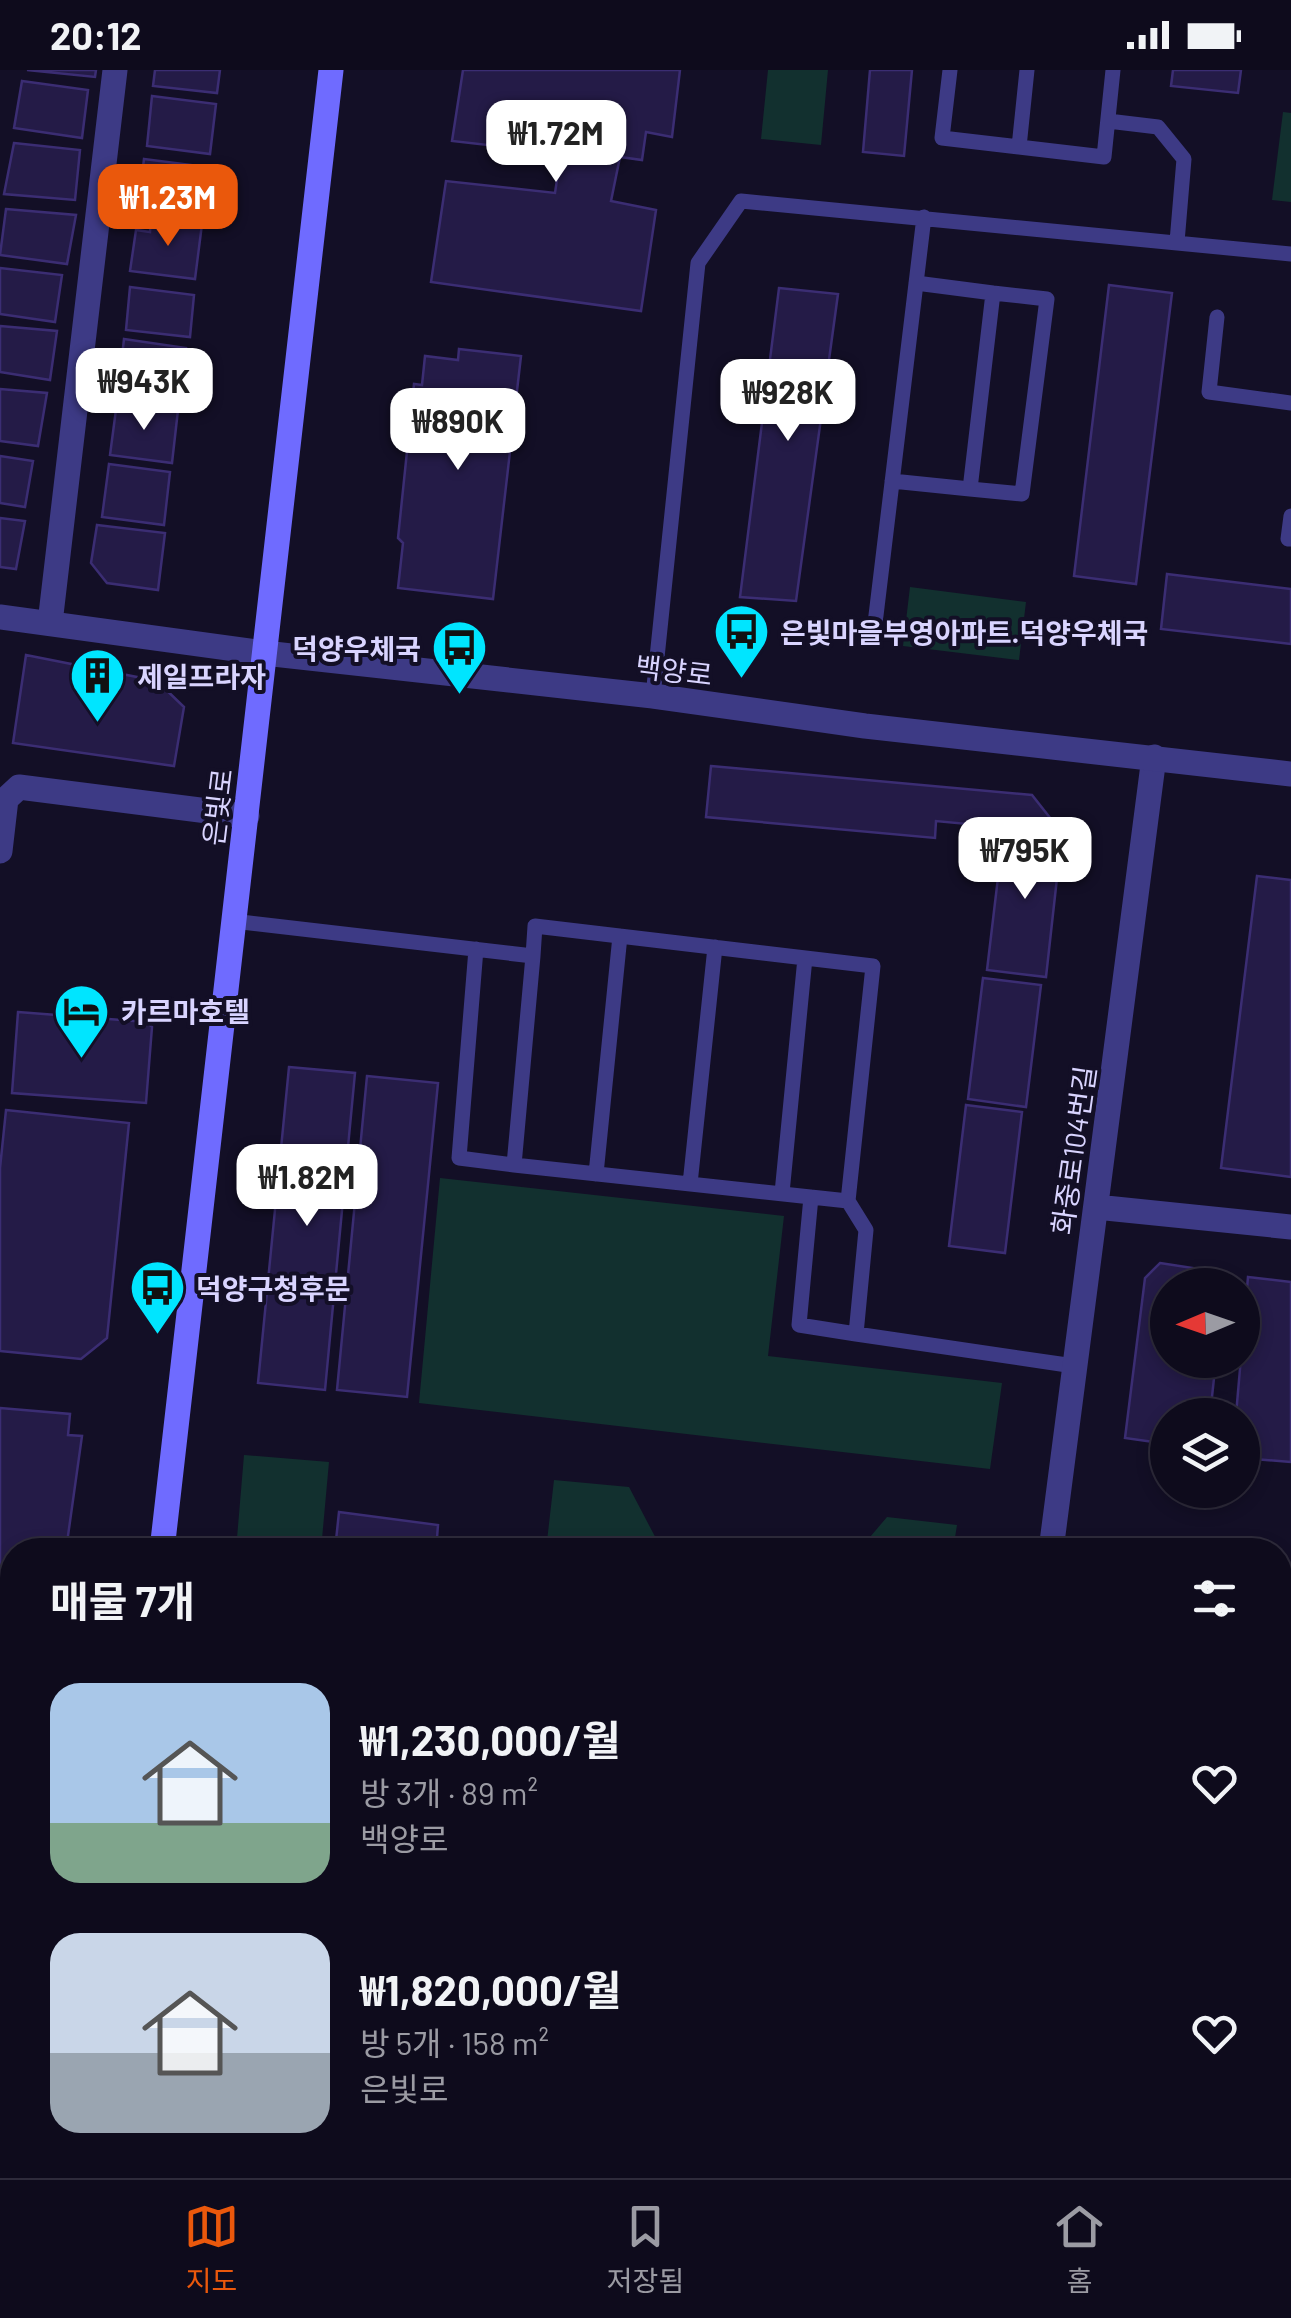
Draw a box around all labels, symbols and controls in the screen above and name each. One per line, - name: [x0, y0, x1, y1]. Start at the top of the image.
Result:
- text: 20:12: [50, 12, 142, 58]
- pin: ₩1.72M: [475, 100, 637, 185]
- text: ₩1.72M: [508, 113, 604, 151]
- pin: ₩1.23M: [87, 164, 249, 249]
- text: ₩1.23M: [120, 177, 216, 215]
- pin: ₩943K: [74, 348, 214, 433]
- pin: ₩928K: [718, 359, 858, 444]
- text: ₩943K: [98, 361, 190, 399]
- text: ₩928K: [742, 372, 834, 410]
- pin: ₩890K: [388, 388, 528, 473]
- text: ₩890K: [412, 401, 504, 439]
- bus stop icon: 은빛마을부영아파트.덕양우체국: [711, 602, 771, 681]
- place label: 은빛마을부영아파트.덕양우체국: [780, 615, 1148, 649]
- bus stop icon: 덕양우체국: [430, 618, 490, 697]
- place label: 덕양우체국: [292, 631, 421, 665]
- building icon: 제일프라자: [68, 646, 128, 725]
- street label: 백양로: [634, 648, 714, 692]
- place label: 제일프라자: [137, 659, 266, 693]
- street label: 은빛로: [195, 767, 239, 847]
- pin: ₩795K: [955, 817, 1095, 902]
- text: ₩795K: [980, 830, 1070, 868]
- hotel icon: 카르마호텔: [52, 981, 112, 1060]
- place label: 카르마호텔: [121, 994, 250, 1028]
- street label: 화중로104번길: [1044, 1064, 1102, 1236]
- pin: ₩1.82M: [226, 1144, 388, 1229]
- text: ₩1.82M: [259, 1157, 355, 1195]
- bus stop icon: 덕양구청후문: [127, 1258, 187, 1337]
- north arrow: [1150, 1268, 1260, 1378]
- map controls: [1150, 1268, 1260, 1508]
- place label: 덕양구청후문: [196, 1271, 351, 1305]
- button: layers: [1150, 1398, 1260, 1508]
- icon: filters: [1187, 1571, 1242, 1626]
- text: 매물 7개: [50, 1575, 195, 1625]
- text: ₩1,230,000/월: [360, 1714, 621, 1764]
- icon: home: [130, 1723, 250, 1843]
- icon: heart: [1187, 1756, 1242, 1811]
- text: 방 3개 · 89 m²: [360, 1773, 538, 1811]
- text: 백양로: [360, 1819, 448, 1857]
- text: ₩1,820,000/월: [360, 1964, 621, 2014]
- icon: home: [130, 1973, 250, 2093]
- icon: heart: [1187, 2006, 1242, 2061]
- text: 방 5개 · 158 m²: [360, 2023, 549, 2061]
- text: 은빛로: [360, 2069, 448, 2107]
- tab: 지도: [184, 2199, 239, 2299]
- tab: 저장됨: [607, 2199, 684, 2299]
- tab: 홈: [1052, 2199, 1107, 2299]

